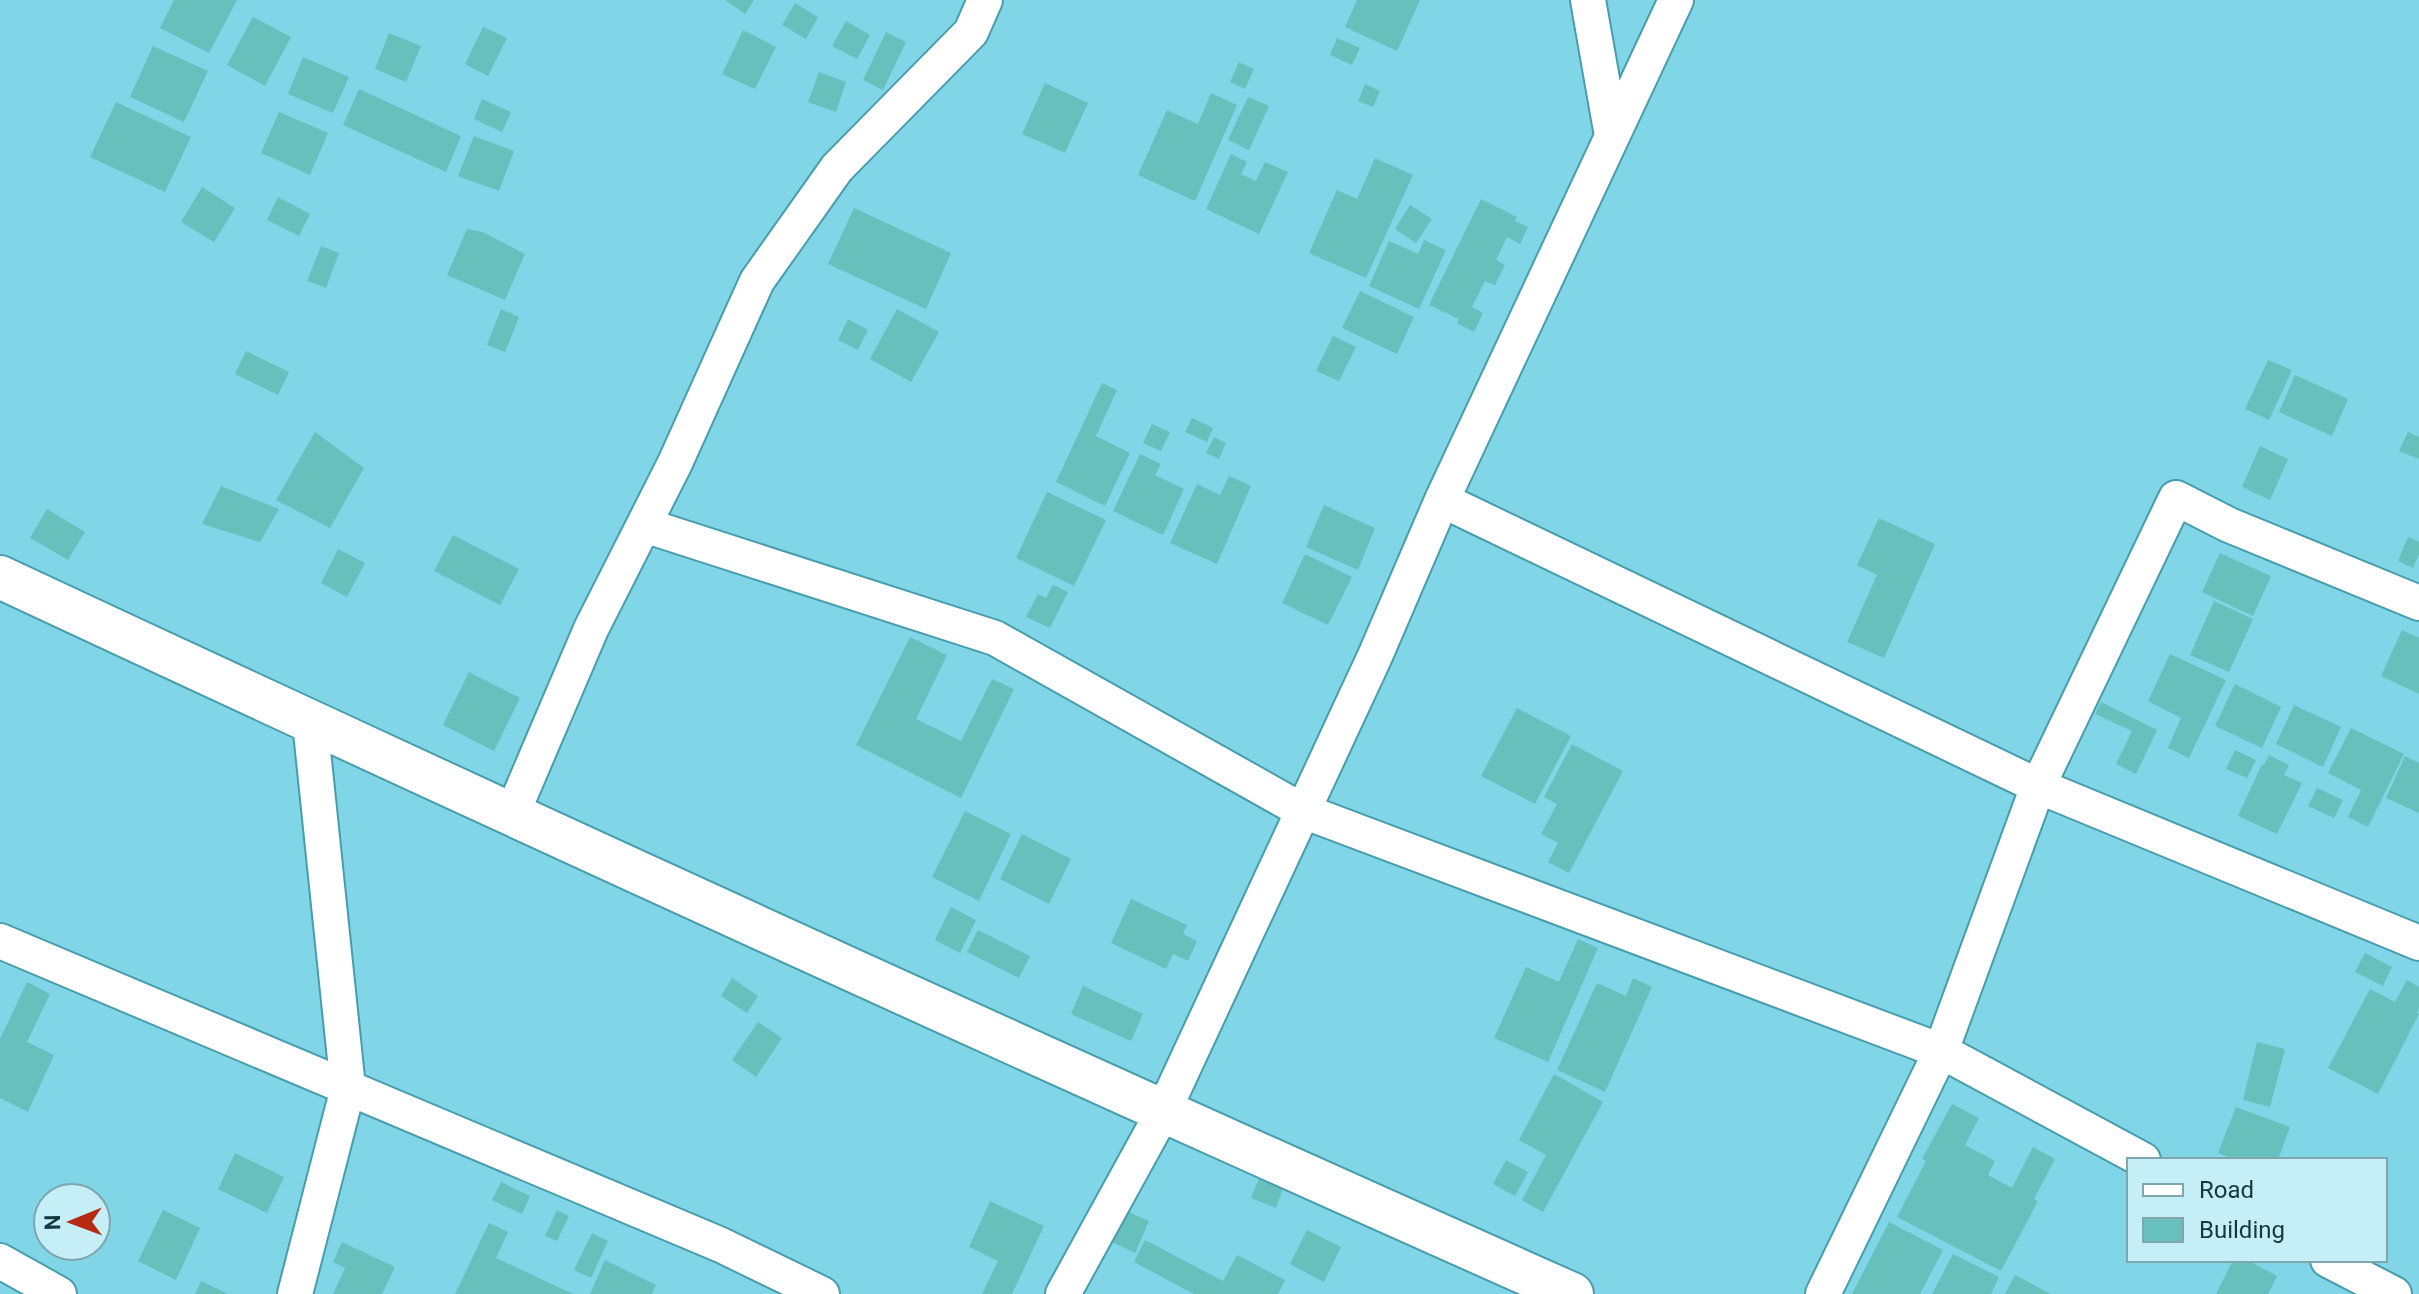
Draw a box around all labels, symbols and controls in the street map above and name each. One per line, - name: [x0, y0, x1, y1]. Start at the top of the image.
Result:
- legend: [2127, 1158, 2387, 1262]
- text: Road: [2199, 1176, 2254, 1204]
- north arrow: [32, 1182, 112, 1262]
- text: N: [40, 1214, 65, 1230]
- text: Building: [2199, 1216, 2285, 1244]

